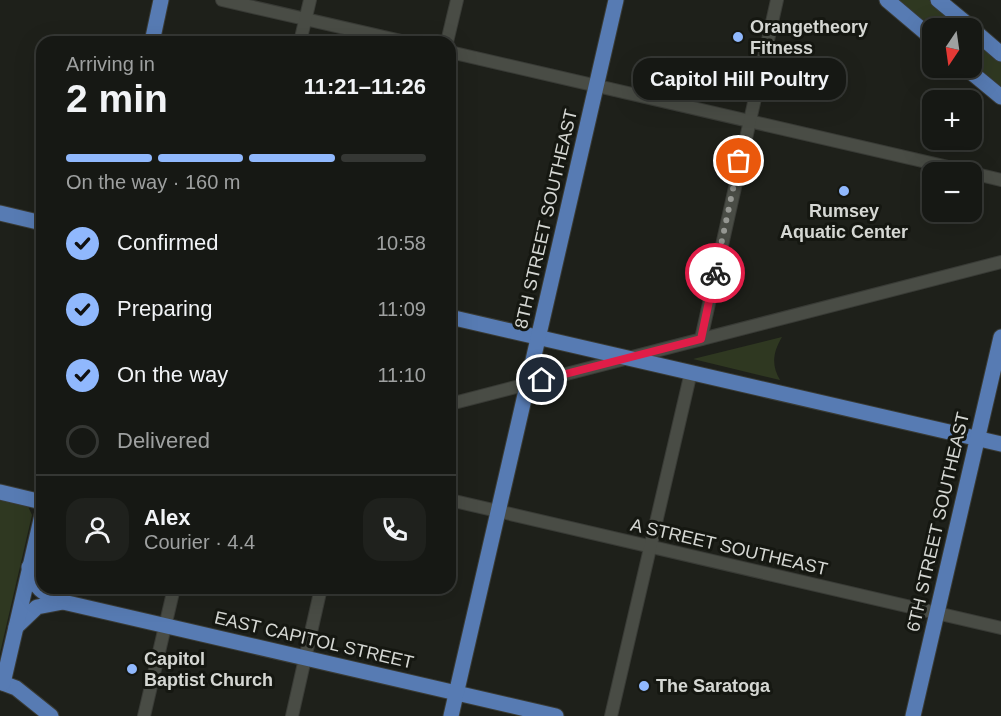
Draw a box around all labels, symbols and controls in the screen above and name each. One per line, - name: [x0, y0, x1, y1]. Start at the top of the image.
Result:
- place label: Orangetheory Fitness: [750, 17, 868, 58]
- north arrow: [922, 18, 982, 78]
- map controls: [922, 18, 982, 222]
- marker: Orangetheory Fitness: [731, 30, 745, 44]
- text: Arriving in: [66, 53, 155, 75]
- callout: Capitol Hill Poultry: [632, 59, 846, 101]
- text: Capitol Hill Poultry: [650, 68, 829, 90]
- text: 11:21–11:26: [304, 74, 426, 99]
- text: 2 min: [66, 77, 168, 120]
- button: +: [922, 90, 982, 150]
- street label: 8TH STREET SOUTHEAST: [511, 107, 581, 331]
- pin: [713, 135, 764, 186]
- icon: bag: [722, 144, 755, 177]
- button: −: [922, 162, 982, 222]
- text: On the way · 160 m: [66, 171, 241, 193]
- marker: Rumsey Aquatic Center: [837, 184, 851, 198]
- place label: Rumsey Aquatic Center: [780, 201, 908, 242]
- icon: check: [66, 227, 99, 260]
- text: Confirmed: [117, 230, 218, 255]
- text: 10:58: [376, 232, 426, 254]
- courier: [685, 243, 745, 303]
- icon: bike: [699, 257, 732, 290]
- icon: check: [66, 293, 99, 326]
- text: Preparing: [117, 296, 212, 321]
- text: 11:09: [377, 298, 426, 320]
- pin: [516, 354, 567, 405]
- icon: check: [66, 359, 99, 392]
- text: On the way: [117, 362, 228, 387]
- icon: home: [525, 363, 558, 396]
- text: 11:10: [377, 364, 426, 386]
- street label: 6TH STREET SOUTHEAST: [903, 410, 973, 634]
- text: Delivered: [117, 428, 210, 453]
- button: person: [66, 498, 129, 561]
- button: phone: [363, 498, 426, 561]
- text: Alex: [144, 505, 190, 530]
- street label: A STREET SOUTHEAST: [628, 515, 830, 579]
- text: Courier · 4.4: [144, 531, 255, 553]
- street label: EAST CAPITOL STREET: [212, 607, 416, 673]
- place label: Capitol Baptist Church: [144, 649, 273, 690]
- marker: Capitol Baptist Church: [125, 662, 139, 676]
- place label: The Saratoga: [656, 676, 771, 696]
- marker: The Saratoga: [637, 679, 651, 693]

